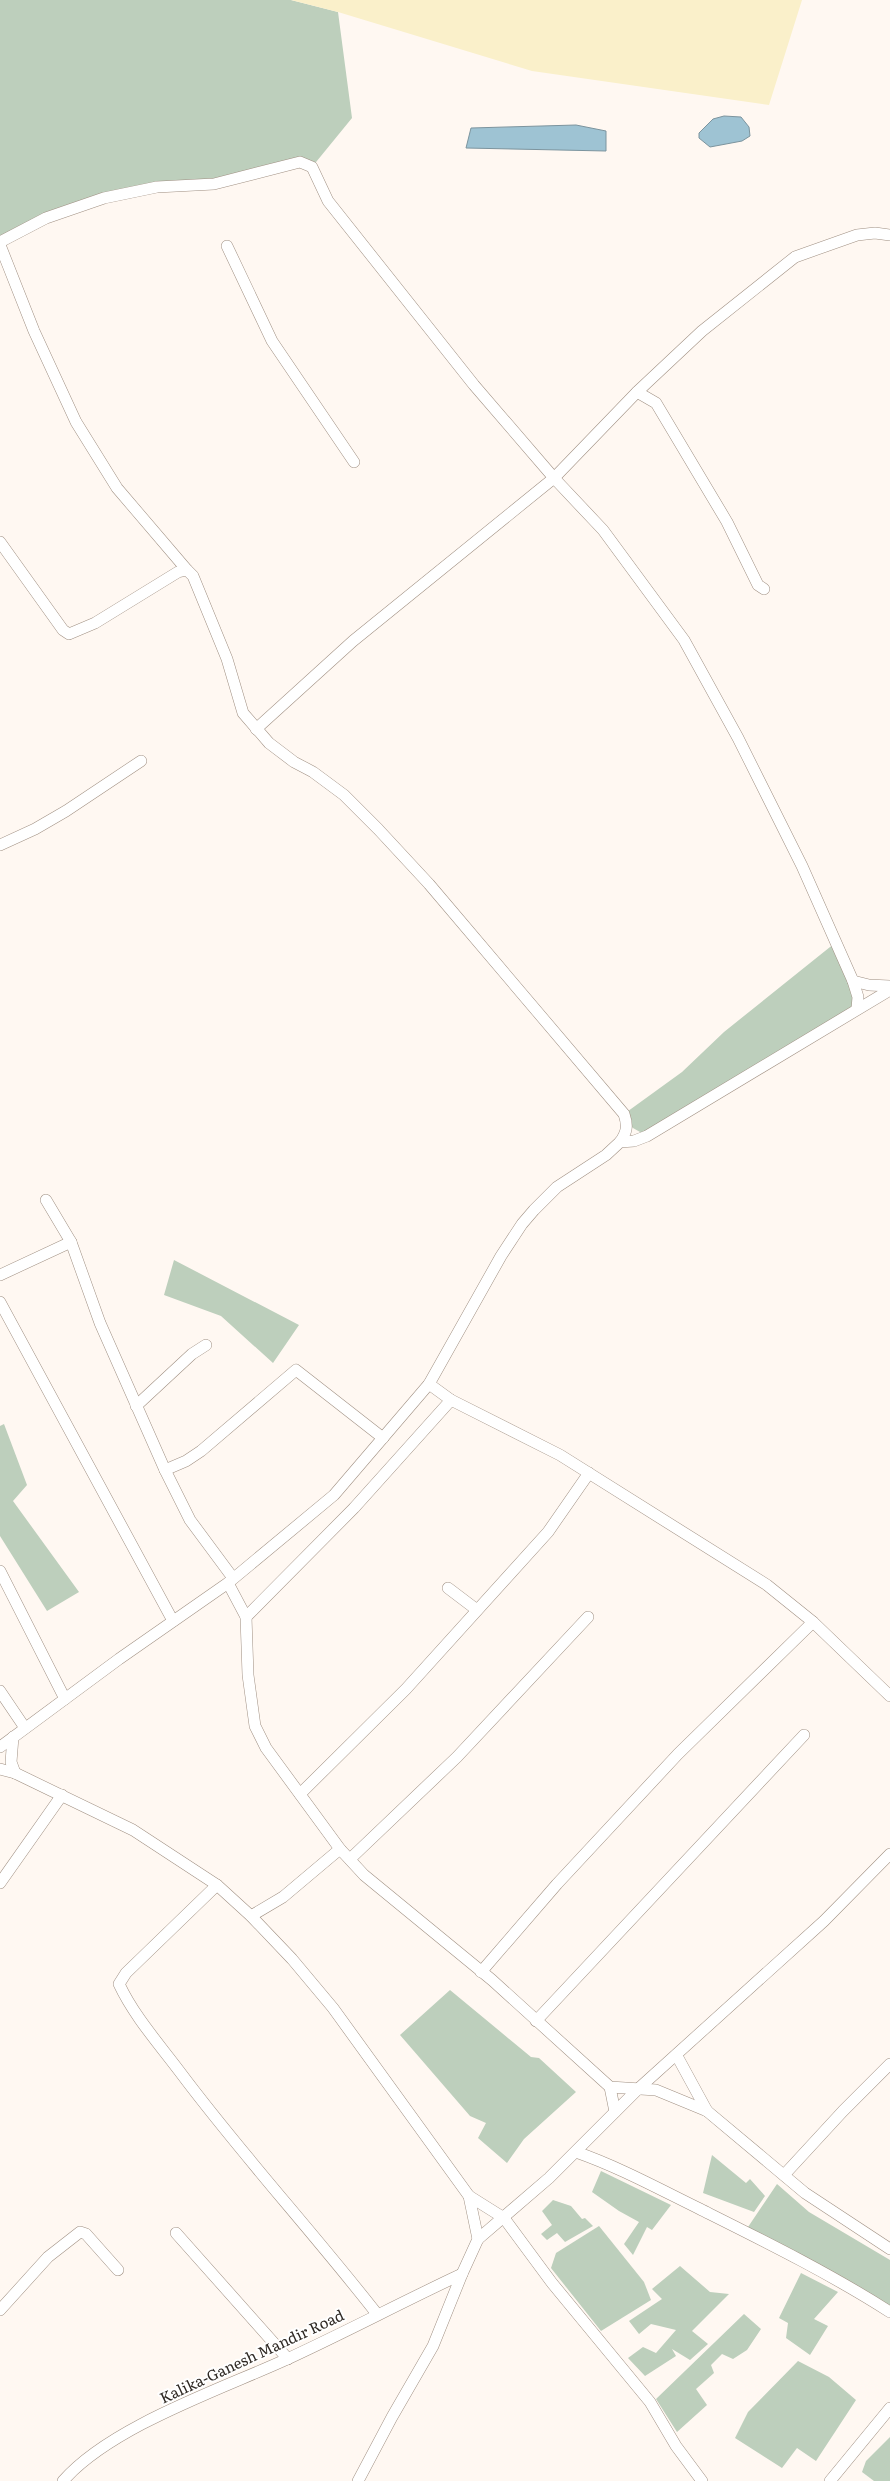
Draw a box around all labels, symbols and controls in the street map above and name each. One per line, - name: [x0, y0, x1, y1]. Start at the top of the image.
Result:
- street label: Kalika-Ganesh Mandir Road: [155, 2303, 347, 2409]

